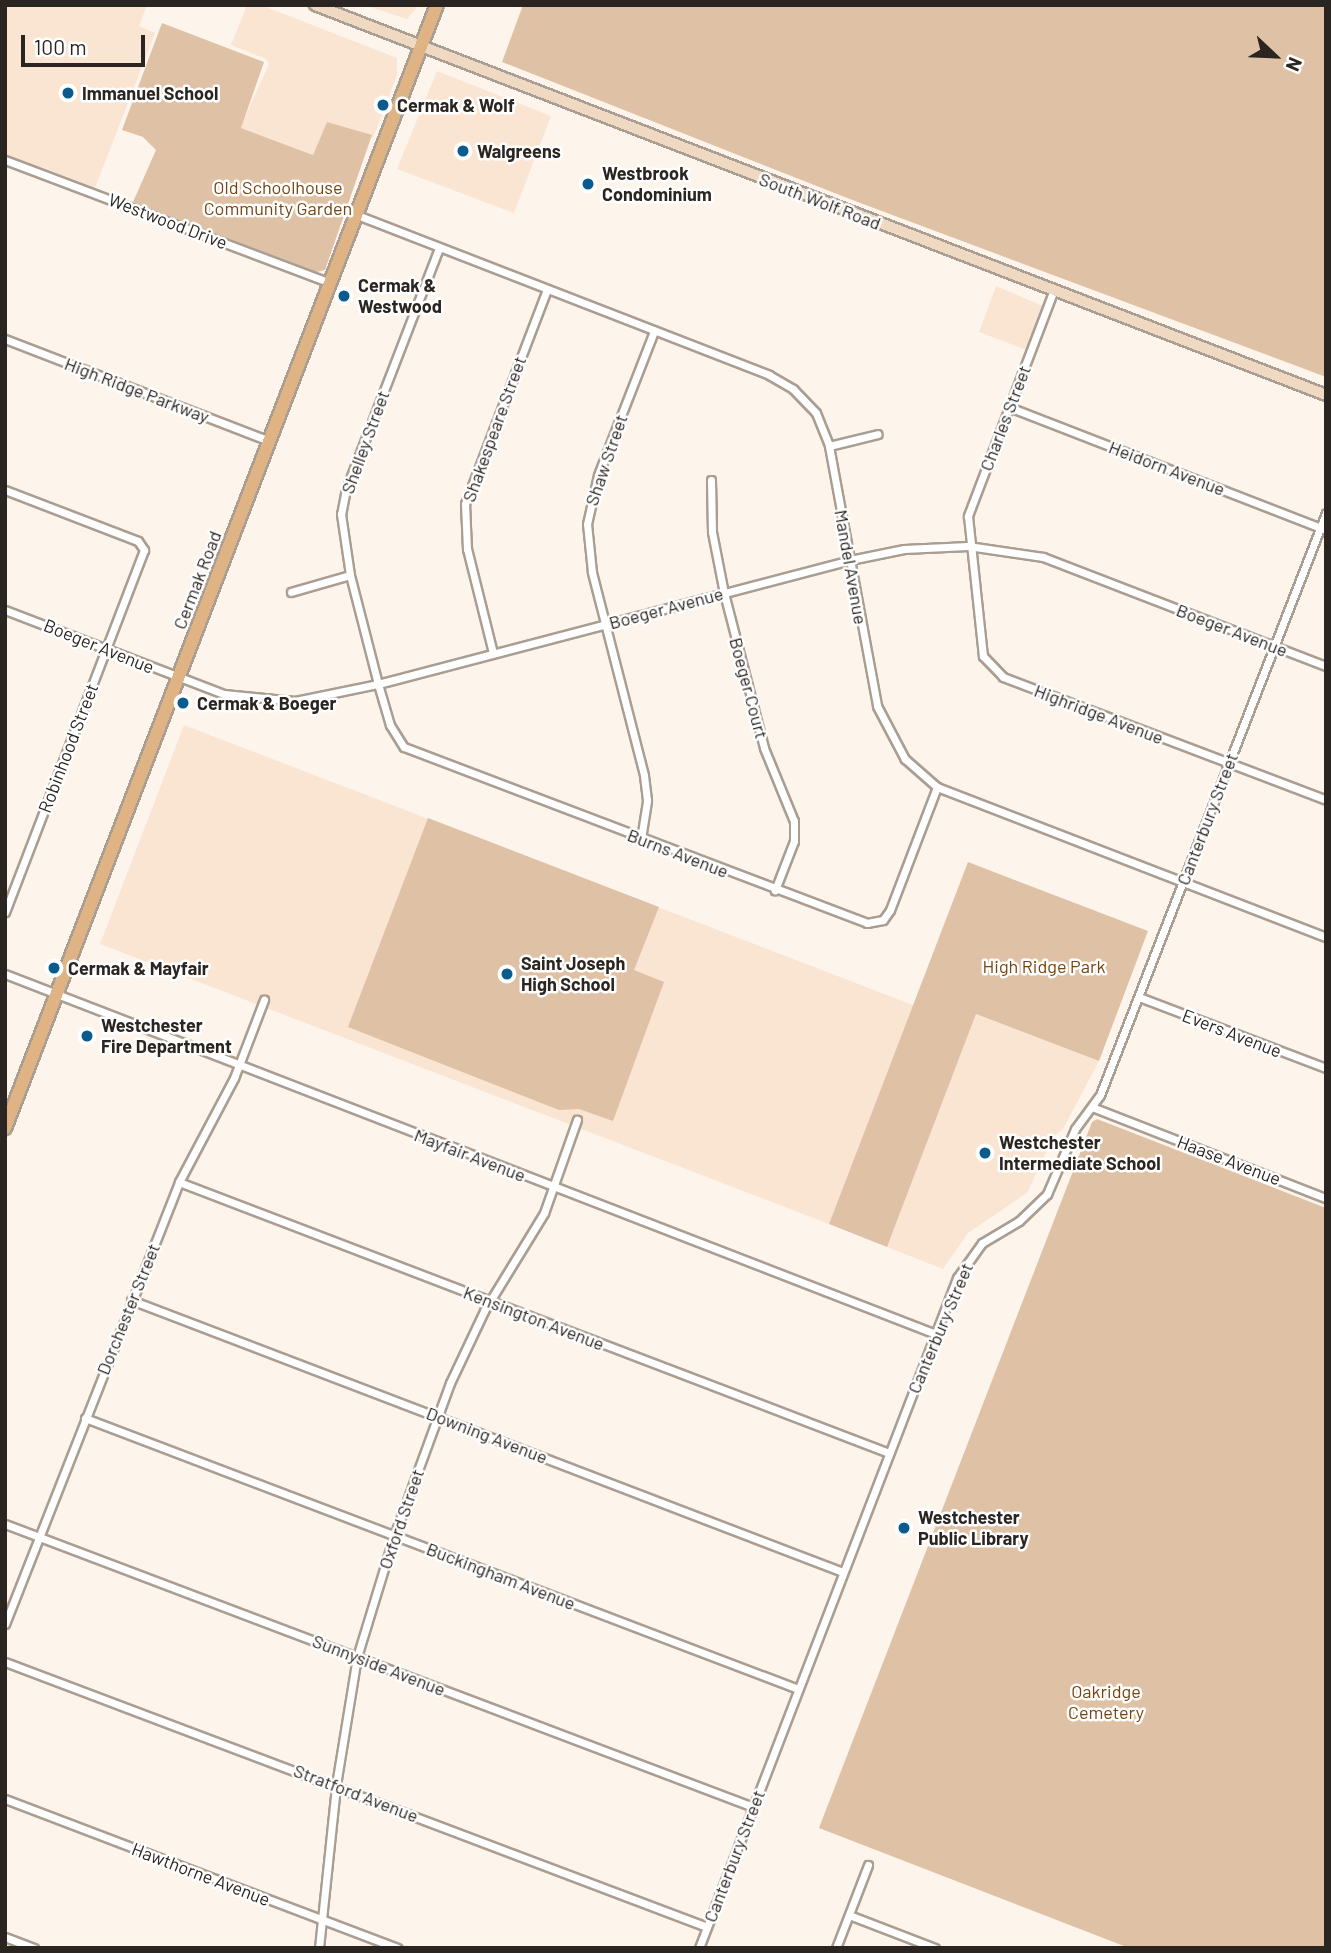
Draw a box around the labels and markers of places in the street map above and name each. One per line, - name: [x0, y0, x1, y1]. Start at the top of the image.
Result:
- place label: Immanuel School: [82, 82, 218, 104]
- marker: Immanuel School: [60, 85, 76, 101]
- place label: Cermak & Wolf: [397, 94, 515, 116]
- marker: Cermak & Wolf: [375, 97, 391, 113]
- place label: Walgreens: [477, 140, 561, 162]
- marker: Walgreens: [455, 143, 471, 159]
- place label: Westbrook Condominium: [602, 163, 712, 206]
- marker: Westbrook Condominium: [580, 176, 596, 192]
- place label: Cermak & Westwood: [358, 275, 442, 318]
- marker: Cermak & Westwood: [336, 288, 352, 304]
- place label: Cermak & Boeger: [197, 692, 336, 714]
- marker: Cermak & Boeger: [175, 695, 191, 711]
- place label: Saint Joseph High School: [521, 953, 625, 996]
- place label: Cermak & Mayfair: [68, 957, 209, 979]
- marker: Cermak & Mayfair: [46, 960, 62, 976]
- marker: Saint Joseph High School: [499, 966, 515, 982]
- place label: Westchester Fire Department: [101, 1015, 232, 1058]
- marker: Westchester Fire Department: [79, 1028, 95, 1044]
- place label: Westchester Intermediate School: [999, 1132, 1161, 1174]
- marker: Westchester Intermediate School: [977, 1145, 993, 1161]
- place label: Westchester Public Library: [918, 1507, 1029, 1550]
- marker: Westchester Public Library: [896, 1520, 912, 1536]

